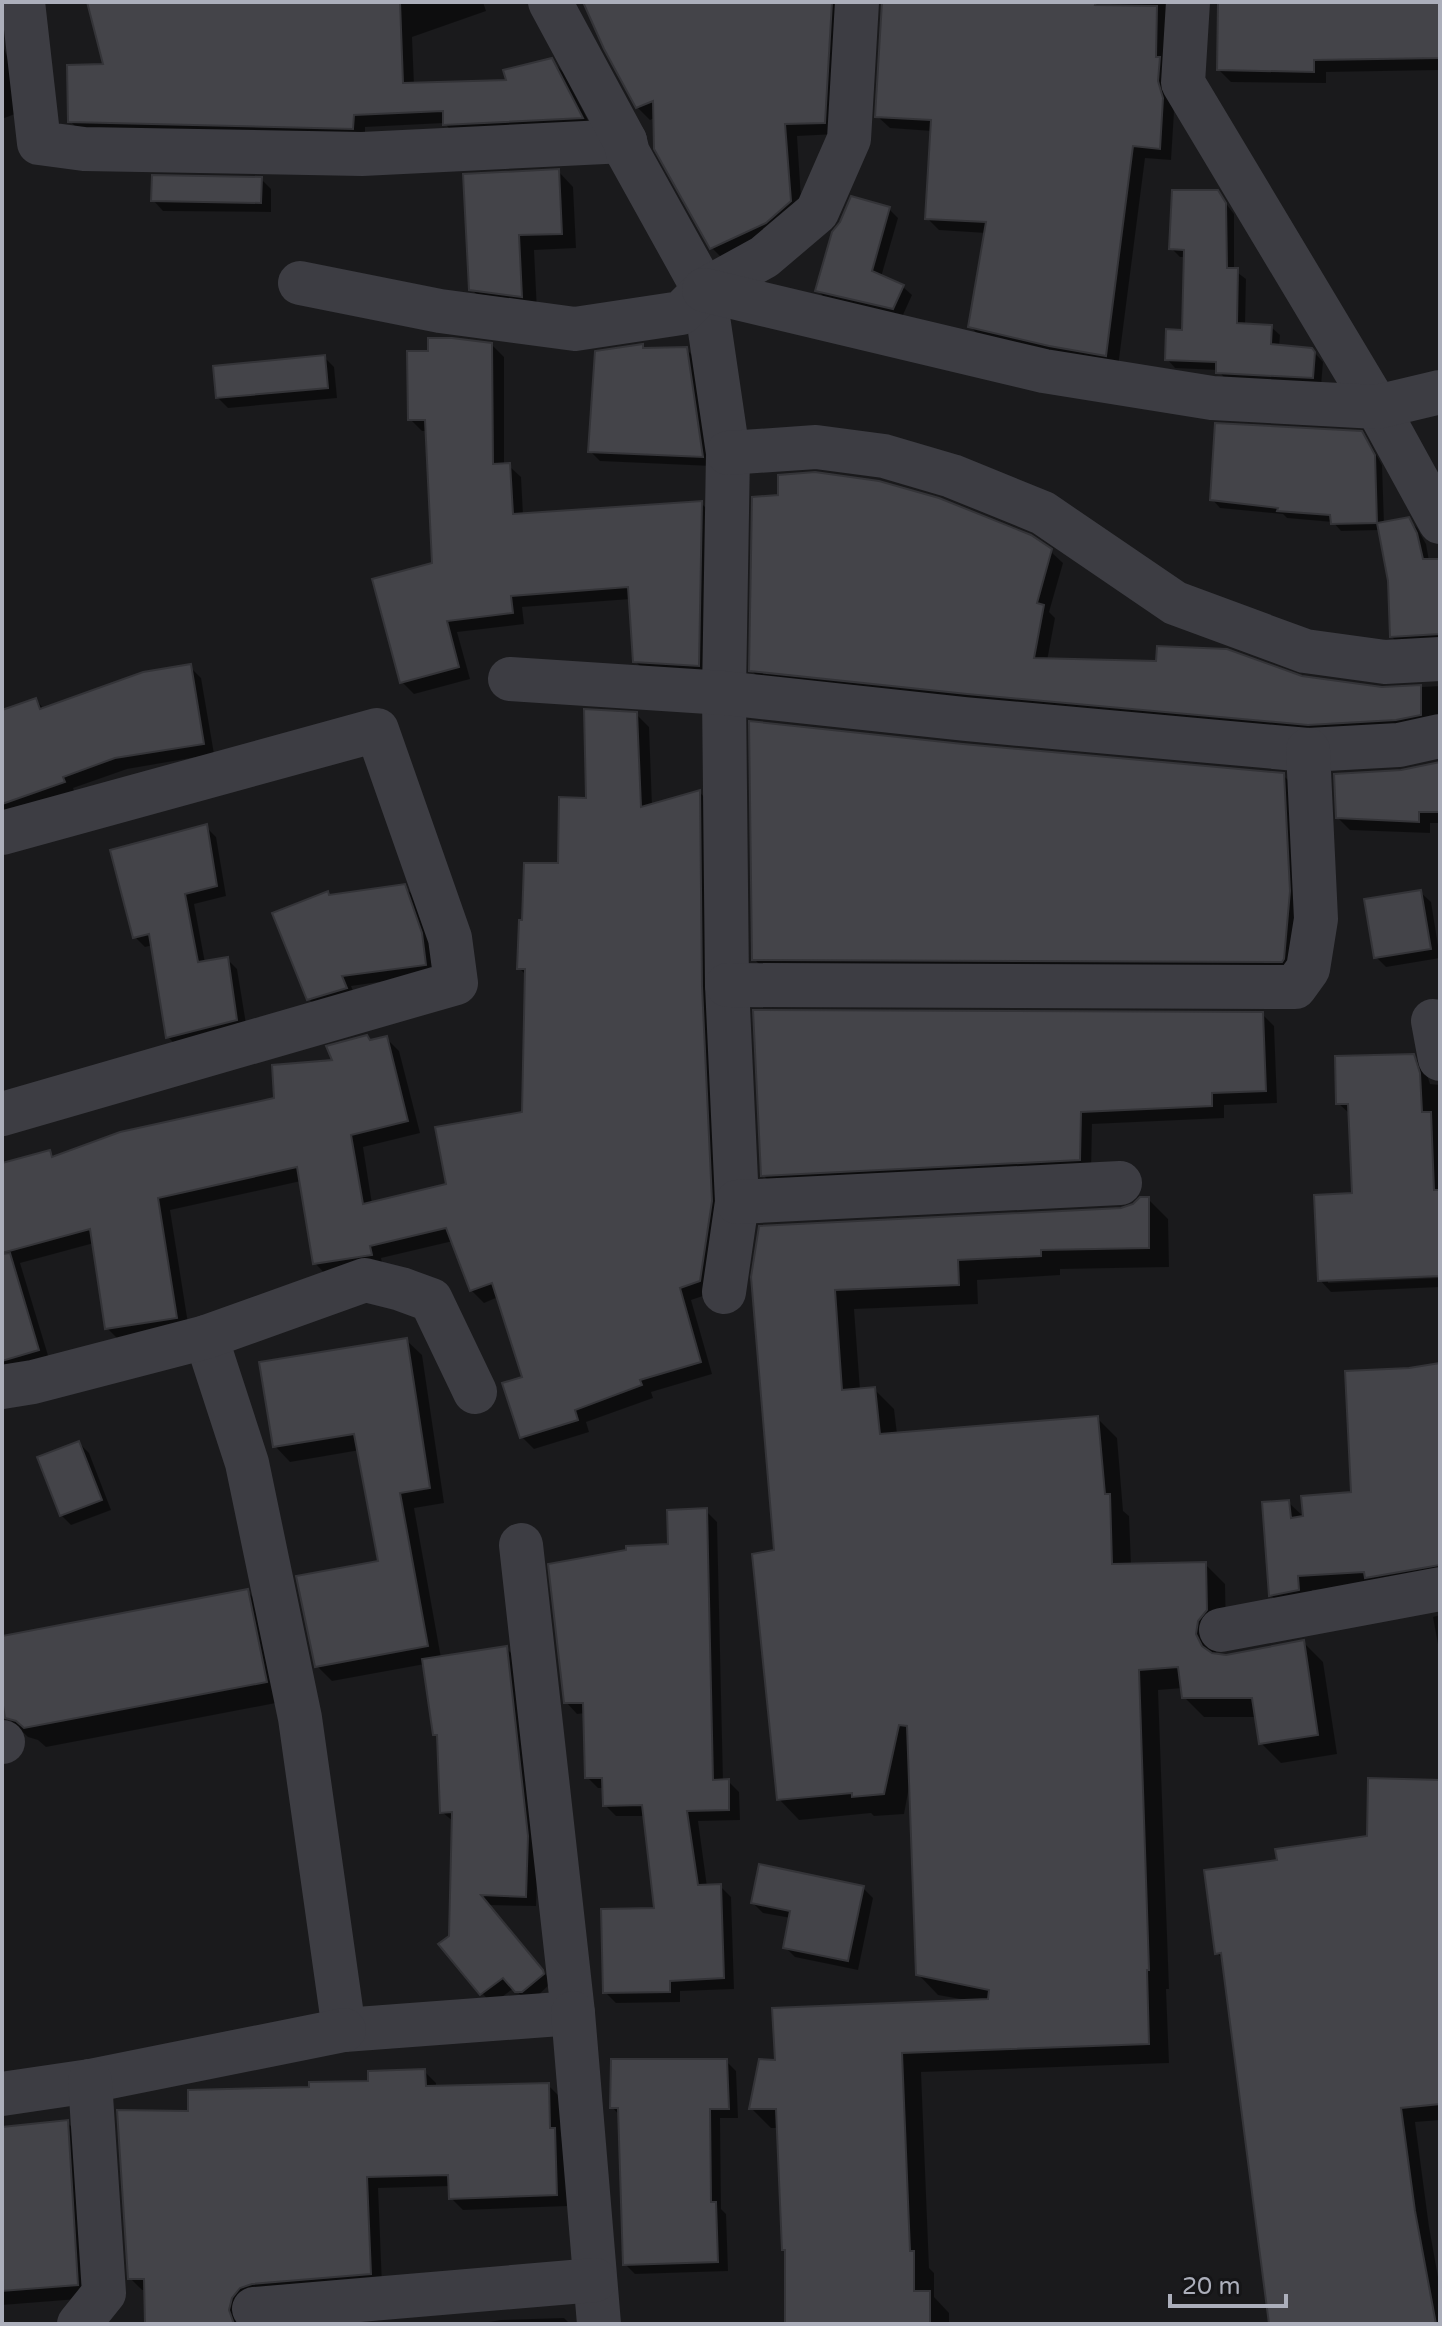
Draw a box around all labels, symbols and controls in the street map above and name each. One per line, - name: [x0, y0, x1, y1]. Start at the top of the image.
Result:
- scale bar: [1170, 2258, 1286, 2308]
- text: 20 m: [1182, 2272, 1240, 2301]

